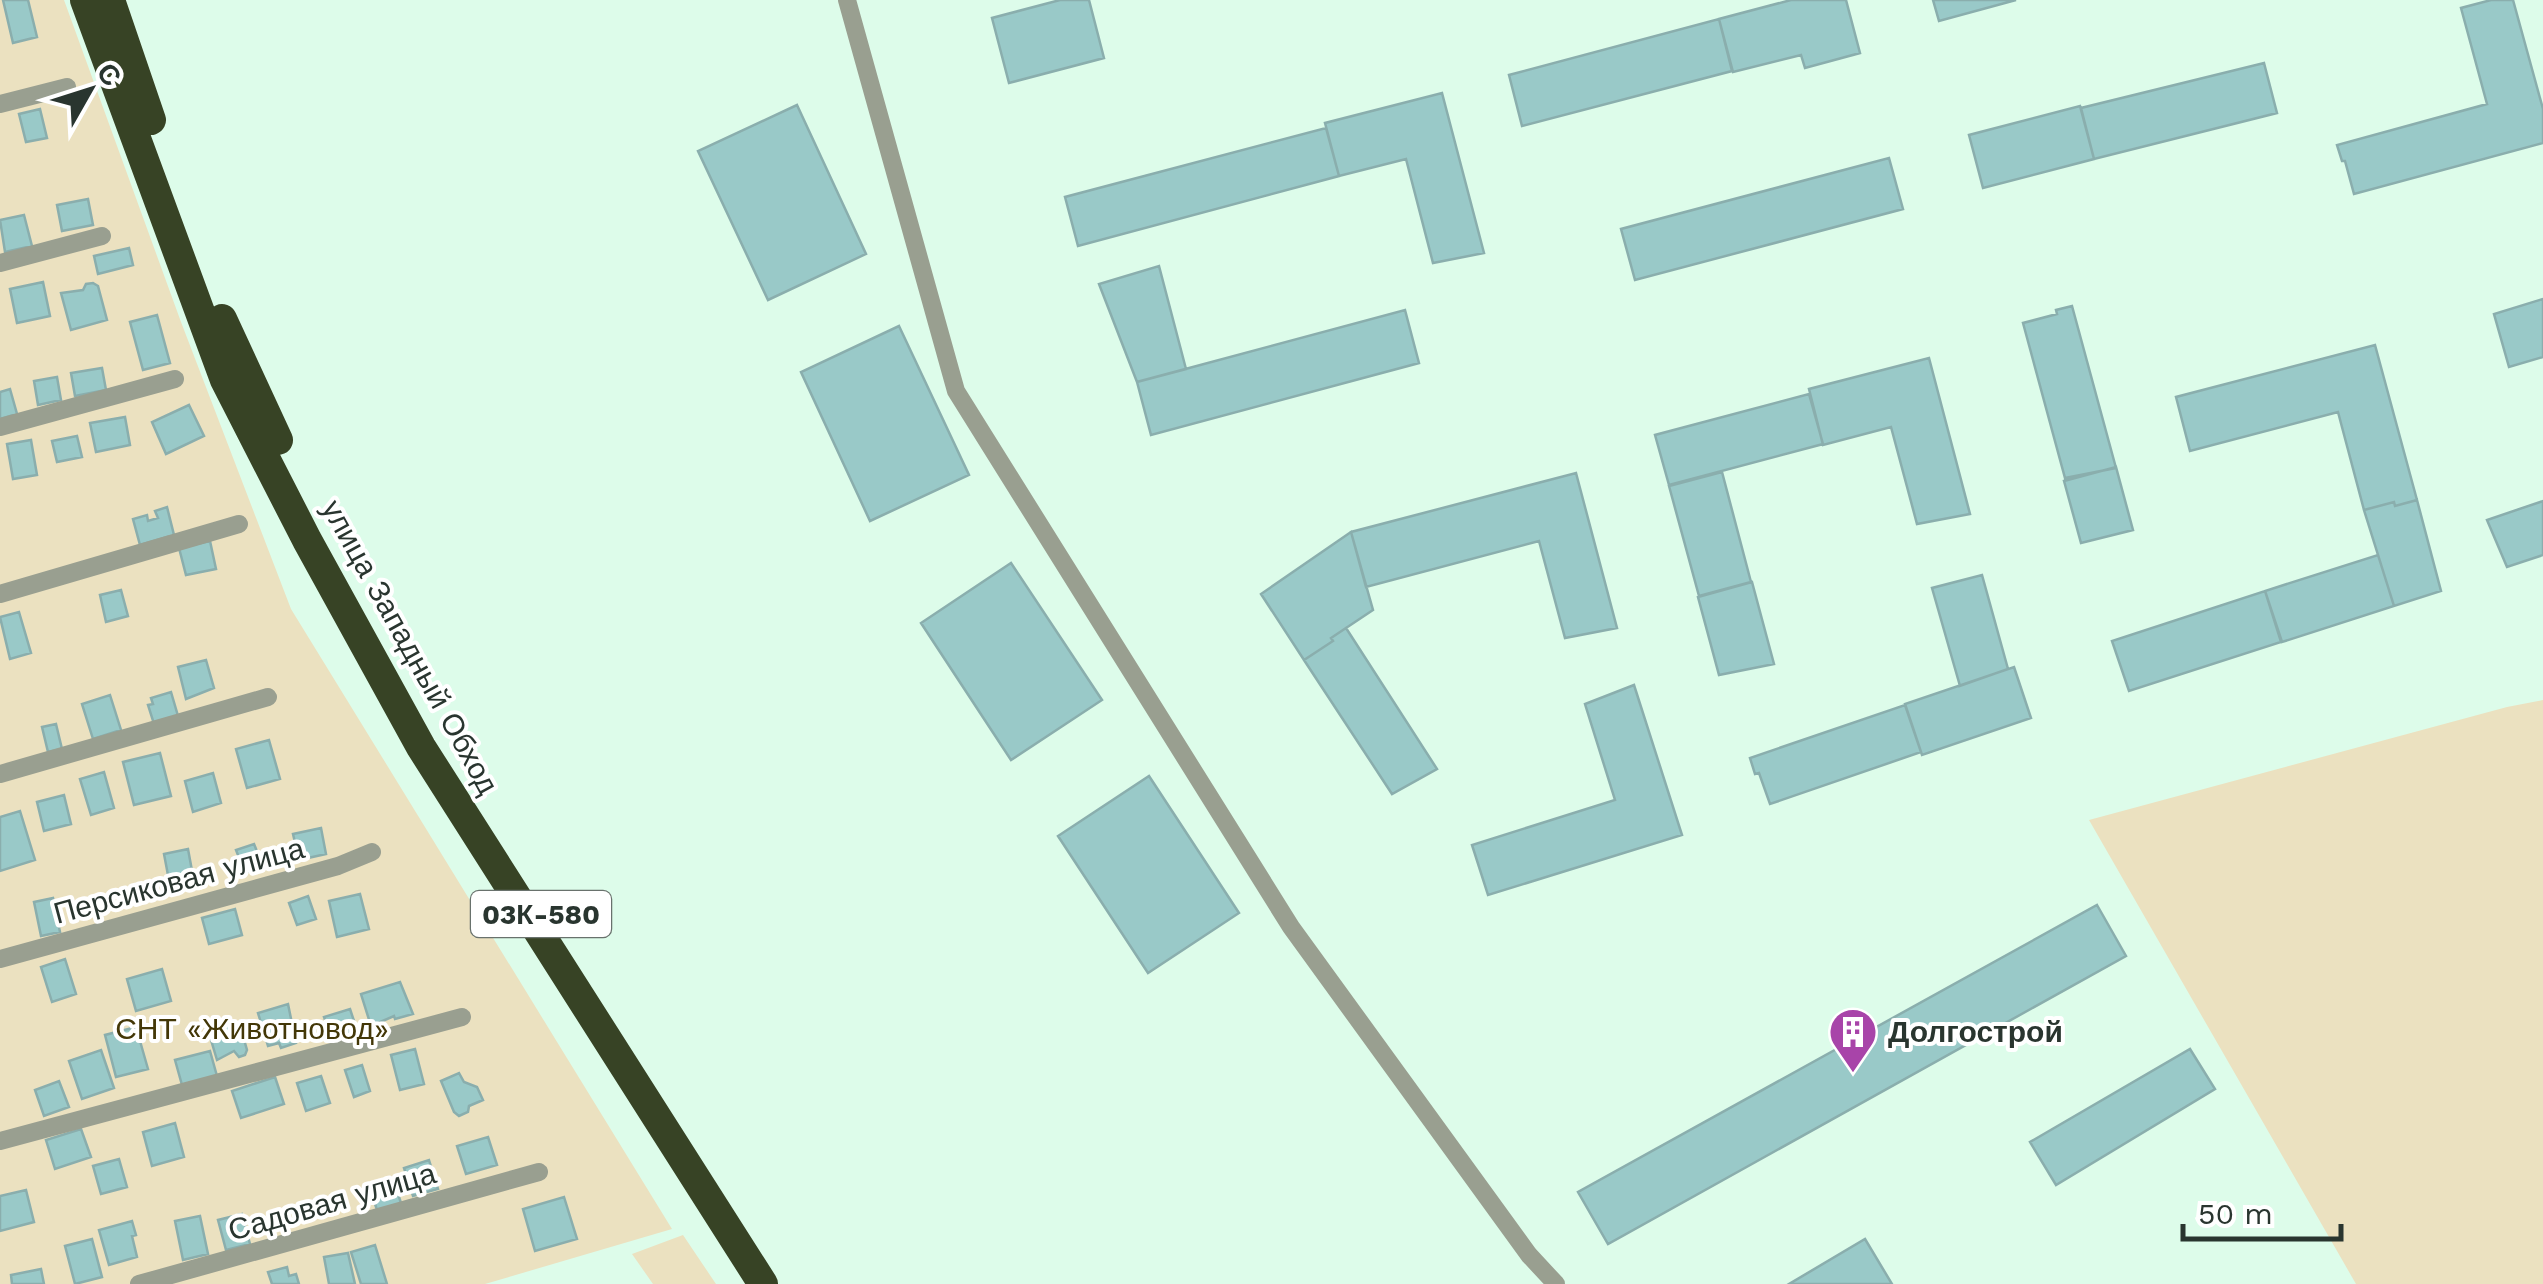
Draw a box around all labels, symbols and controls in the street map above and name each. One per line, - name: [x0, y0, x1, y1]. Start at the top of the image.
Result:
- north arrow: [40, 40, 140, 140]
- text: С: [90, 56, 128, 93]
- street label: улица Западный Обход: [315, 494, 506, 800]
- street label: Персиковая улица: [50, 830, 308, 931]
- road number: 03К-580: [471, 891, 611, 937]
- building icon: Долгострой: [1827, 1006, 1879, 1074]
- park label: СНТ «Животновод»: [115, 1011, 389, 1046]
- place label: Долгострой: [1888, 1014, 2063, 1049]
- street label: Садовая улица: [224, 1155, 440, 1248]
- scale bar: [2183, 1179, 2340, 1241]
- text: 50 m: [2198, 1196, 2273, 1231]

